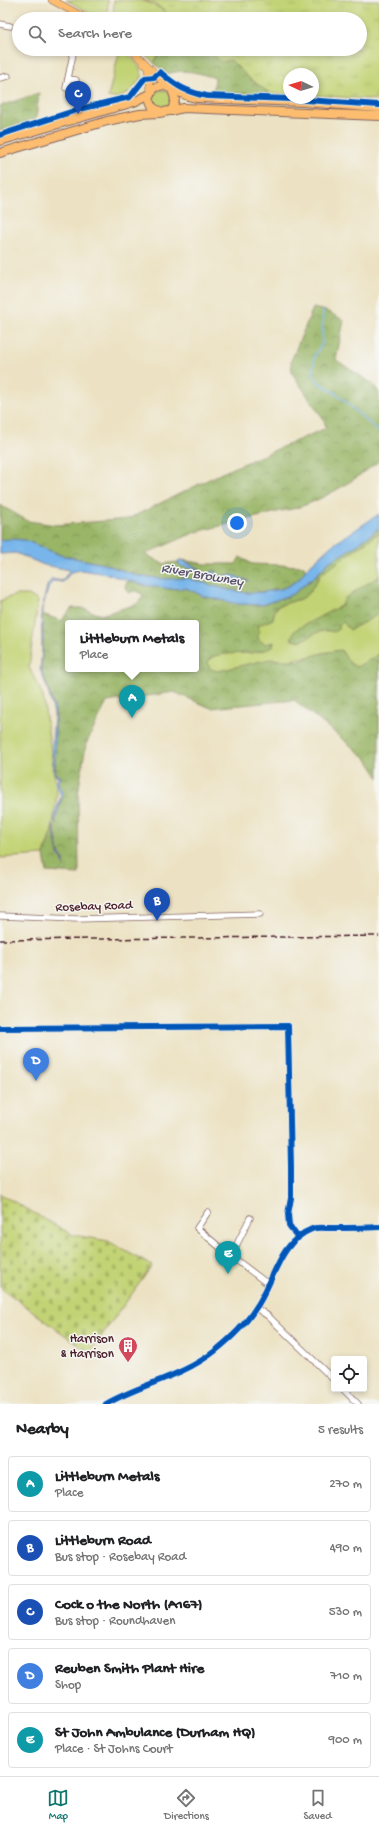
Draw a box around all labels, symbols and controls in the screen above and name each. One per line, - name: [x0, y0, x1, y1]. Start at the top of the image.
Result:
- search box: [12, 12, 367, 56]
- icon: search: [26, 23, 48, 45]
- text: Search here: [58, 25, 132, 43]
- north arrow: [283, 68, 319, 104]
- pin: C: [65, 81, 91, 114]
- your location: [227, 513, 247, 533]
- water label: River Browney: [160, 560, 245, 592]
- popup: [65, 620, 199, 672]
- text: Littleburn Metals: [80, 630, 184, 648]
- text: Place: [80, 648, 108, 663]
- pin: A: [119, 685, 145, 718]
- pin: B: [144, 888, 170, 921]
- street label: Rosebay Road: [55, 898, 134, 916]
- pin: D: [23, 1048, 49, 1081]
- pin: E: [215, 1241, 241, 1274]
- place label: Harrison & Harrison: [61, 1332, 115, 1362]
- building icon: Harrison & Harrison: [117, 1335, 139, 1363]
- map controls: [331, 1356, 367, 1392]
- button: locate: [331, 1356, 367, 1392]
- text: Nearby: [16, 1420, 69, 1440]
- text: 5 results: [318, 1423, 363, 1438]
- text: Littleburn Metals: [55, 1468, 159, 1486]
- text: A: [26, 1477, 34, 1492]
- text: 270 m: [329, 1477, 362, 1492]
- text: Place: [55, 1486, 83, 1501]
- text: Littleburn Road: [55, 1532, 151, 1550]
- text: B: [27, 1541, 33, 1556]
- text: 490 m: [330, 1541, 362, 1556]
- text: Bus stop · Rosebay Road: [55, 1550, 186, 1565]
- text: Cock o the North (A167): [55, 1596, 203, 1614]
- text: C: [26, 1605, 34, 1620]
- text: 530 m: [329, 1605, 362, 1620]
- text: Bus stop · Roundhaven: [55, 1614, 175, 1629]
- text: Reuben Smith Plant Hire: [55, 1660, 204, 1678]
- text: D: [26, 1669, 34, 1684]
- text: 710 m: [330, 1669, 362, 1684]
- text: Shop: [55, 1678, 81, 1693]
- text: St John Ambulance (Durham HQ): [55, 1724, 256, 1742]
- text: E: [26, 1733, 34, 1748]
- text: 900 m: [328, 1733, 362, 1748]
- text: Place · St Johns Court: [55, 1742, 173, 1757]
- tab: Map: [47, 1787, 69, 1823]
- tab: Directions: [164, 1787, 209, 1823]
- tab: Saved: [303, 1787, 332, 1823]

